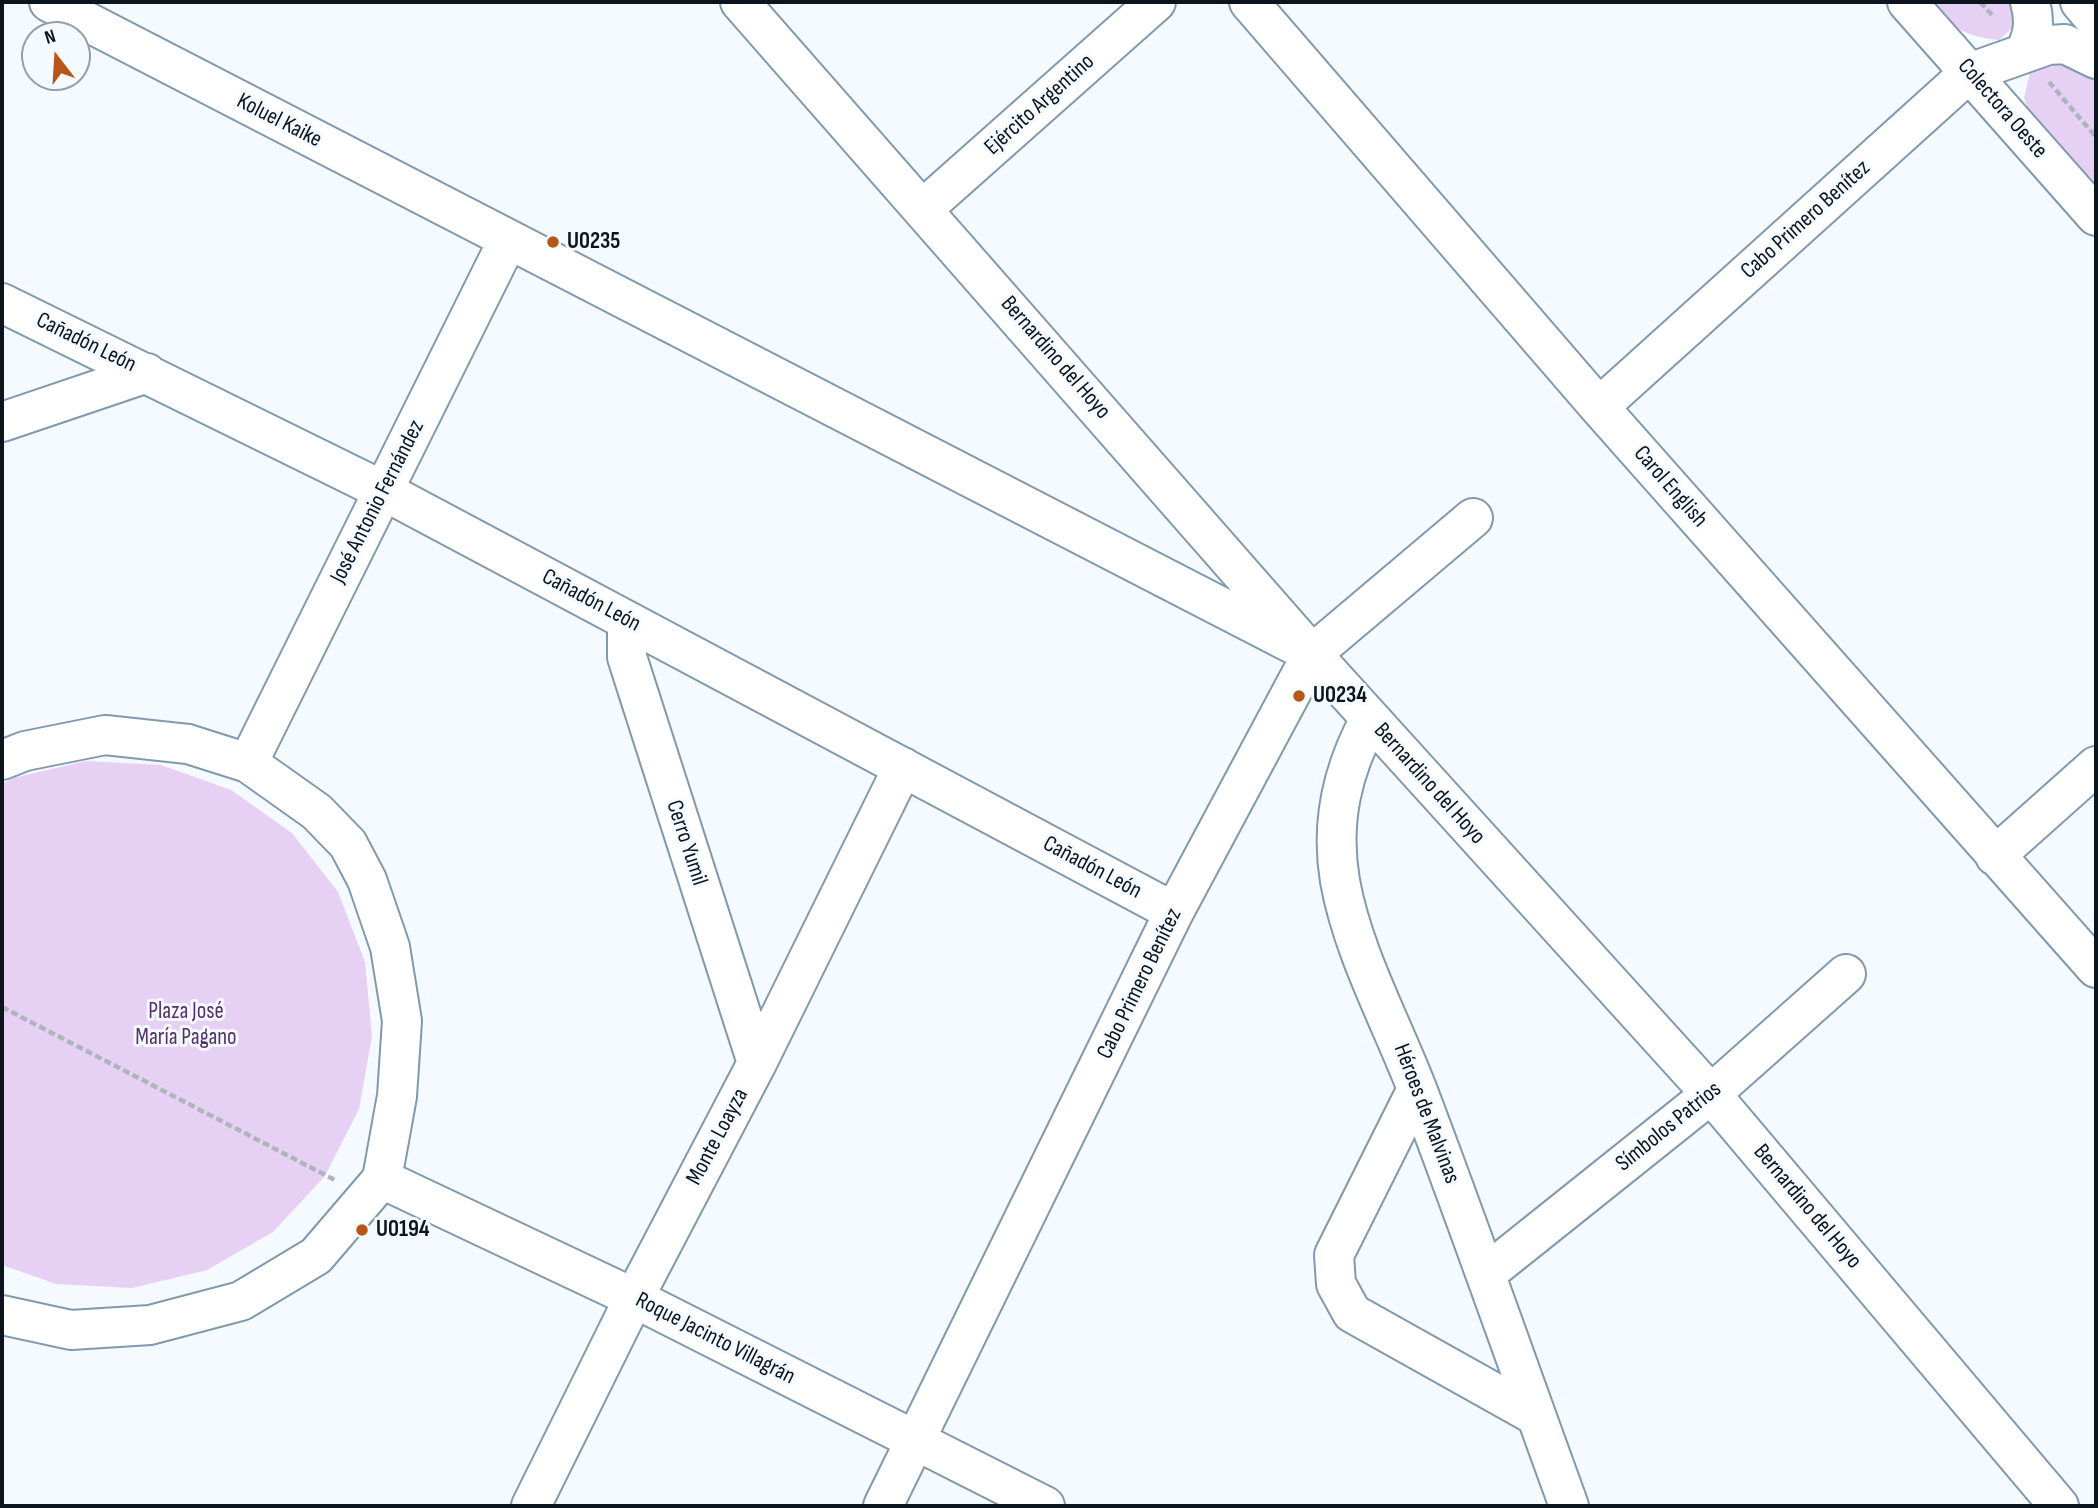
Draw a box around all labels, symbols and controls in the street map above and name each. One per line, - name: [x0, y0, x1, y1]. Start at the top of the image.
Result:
- north arrow: [21, 21, 91, 91]
- text: N: [42, 25, 59, 50]
- street label: Ejército Argentino: [980, 49, 1100, 161]
- street label: Colectora Oeste: [1951, 53, 2053, 165]
- street label: Koluel Kaike: [232, 88, 326, 154]
- street label: Cabo Primero Benítez: [1736, 155, 1876, 285]
- place label: U0235: [567, 228, 620, 256]
- marker: U0235: [545, 234, 561, 250]
- street label: Bernardino del Hoyo: [994, 291, 1116, 425]
- street label: Cañadón León: [31, 307, 141, 379]
- street label: José Antonio Fernández: [325, 416, 431, 588]
- street label: Carol English: [1627, 441, 1713, 533]
- street label: Cañadón León: [537, 563, 645, 639]
- place label: U0234: [1313, 682, 1367, 710]
- marker: U0234: [1291, 688, 1307, 704]
- street label: Bernardino del Hoyo: [1367, 718, 1491, 850]
- street label: Cerro Yumil: [659, 797, 713, 889]
- street label: Cañadón León: [1038, 830, 1146, 906]
- street label: Cabo Primero Benítez: [1092, 904, 1188, 1064]
- park label: Plaza José María Pagano: [135, 998, 237, 1052]
- street label: Héroes de Malvinas: [1387, 1040, 1465, 1188]
- street label: Símbolos Patrios: [1611, 1076, 1727, 1178]
- street label: Monte Loayza: [681, 1084, 755, 1190]
- street label: Bernardino del Hoyo: [1747, 1139, 1867, 1275]
- place label: U0194: [376, 1216, 430, 1244]
- marker: U0194: [354, 1222, 370, 1238]
- street label: Roque Jacinto Villagrán: [631, 1287, 799, 1391]

